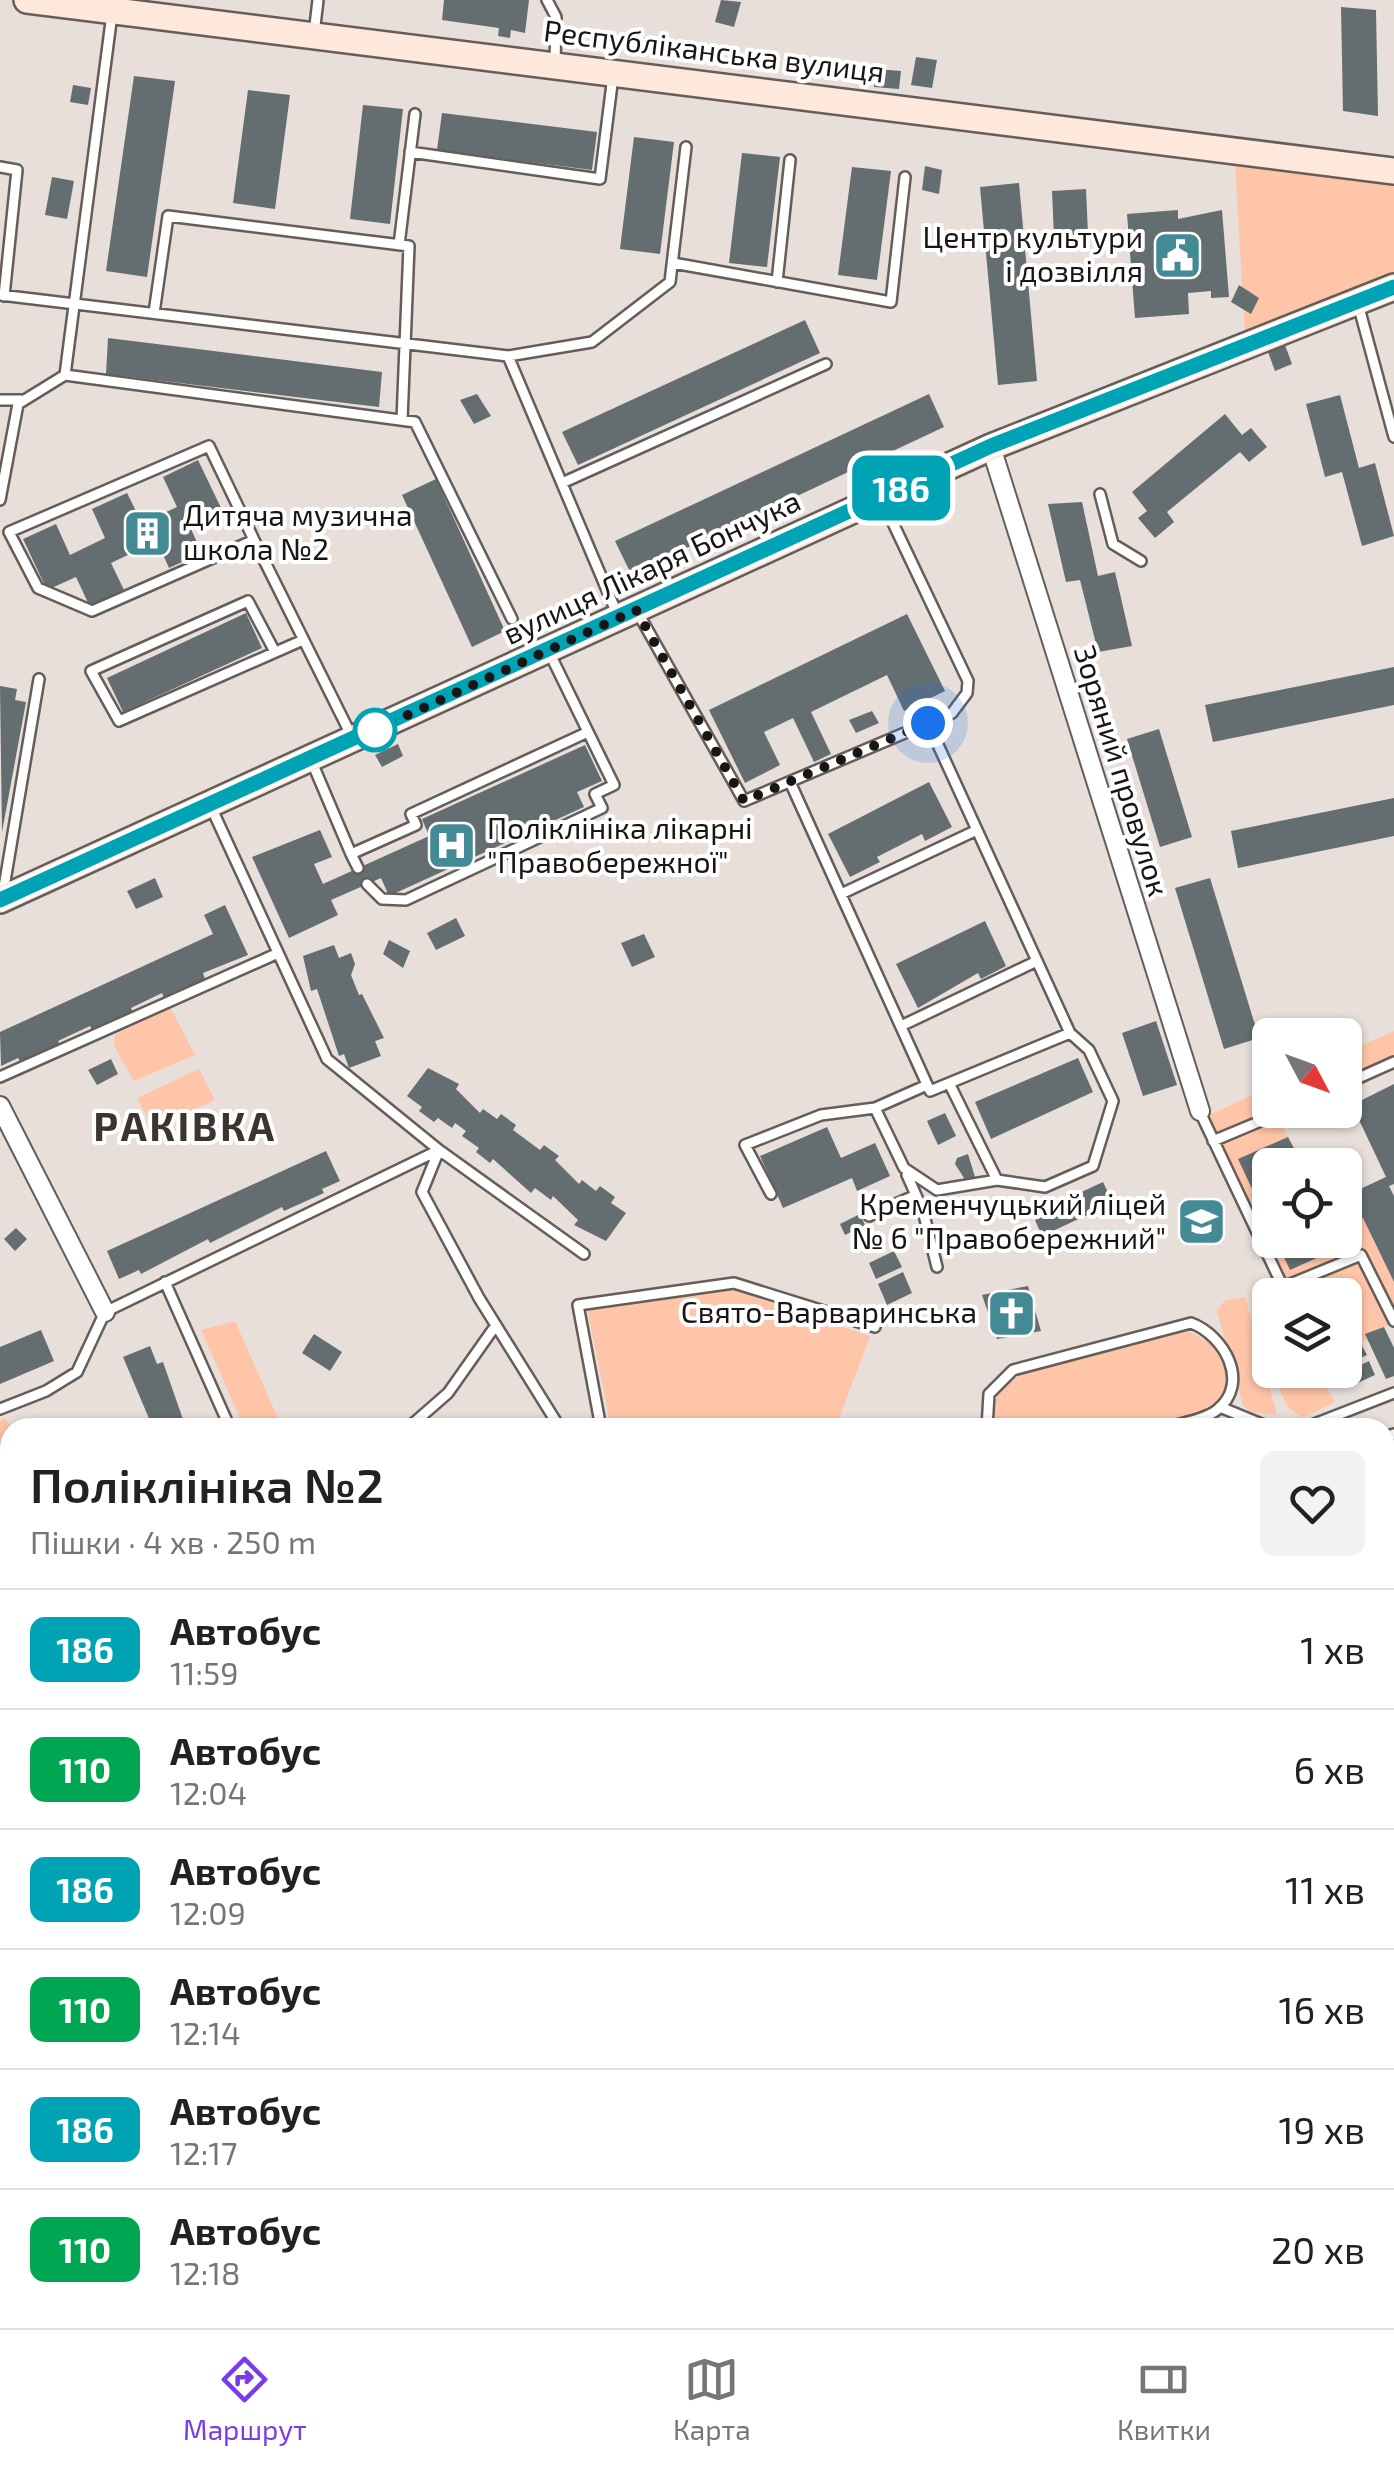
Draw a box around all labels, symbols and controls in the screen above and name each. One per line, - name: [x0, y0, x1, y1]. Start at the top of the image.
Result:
- street label: Республіканська вулиця: [542, 11, 887, 90]
- place label: Центр культури і дозвілля: [923, 218, 1143, 288]
- public building icon: Центр культури і дозвілля: [1152, 229, 1204, 281]
- line badge: 186: [844, 456, 958, 520]
- text: 186: [872, 467, 930, 509]
- street label: вулиця Лікаря Бончука: [497, 481, 806, 652]
- place label: Дитяча музична школа №2: [183, 496, 412, 566]
- building icon: Дитяча музична школа №2: [122, 507, 174, 559]
- street label: Зоряний провулок: [1067, 641, 1178, 900]
- your location: [903, 698, 953, 748]
- unlabelled marker: [354, 709, 396, 751]
- place label: Поліклініка лікарні "Правобережної": [487, 809, 753, 879]
- hospital icon: Поліклініка лікарні "Правобережної": [426, 820, 478, 872]
- north arrow: [1252, 1018, 1362, 1128]
- map controls: [1252, 1018, 1362, 1388]
- district label: РАКІВКА: [93, 1101, 277, 1149]
- button: locate: [1252, 1148, 1362, 1258]
- place label: Кременчуцький ліцей № 6 "Правобережний": [852, 1185, 1166, 1255]
- school or university icon: Кременчуцький ліцей № 6 "Правобережний": [1175, 1196, 1227, 1248]
- button: layers: [1252, 1278, 1362, 1388]
- church icon: Свято-Варваринська: [986, 1287, 1038, 1339]
- place label: Свято-Варваринська: [681, 1293, 977, 1329]
- button: heart: [1260, 1451, 1365, 1556]
- text: Поліклініка №2: [30, 1455, 384, 1513]
- text: Пішки · 4 хв · 250 m: [30, 1522, 316, 1560]
- text: Автобус: [170, 1607, 321, 1653]
- text: 1 хв: [1300, 1626, 1365, 1672]
- text: 186: [56, 1628, 114, 1670]
- text: 11:59: [170, 1653, 238, 1691]
- text: Автобус: [170, 1727, 321, 1773]
- text: 6 хв: [1294, 1746, 1365, 1792]
- text: 110: [59, 1748, 111, 1790]
- text: 12:04: [170, 1773, 247, 1811]
- text: Автобус: [170, 1847, 321, 1893]
- text: 11 хв: [1285, 1866, 1365, 1912]
- text: 186: [56, 1868, 114, 1910]
- text: 12:09: [170, 1893, 246, 1931]
- text: Автобус: [170, 1967, 321, 2013]
- text: 16 хв: [1278, 1986, 1365, 2032]
- text: 110: [59, 1988, 111, 2030]
- text: 12:14: [170, 2013, 241, 2051]
- text: Автобус: [170, 2087, 321, 2133]
- text: 19 хв: [1278, 2106, 1365, 2152]
- text: 186: [56, 2108, 114, 2150]
- text: 12:17: [170, 2133, 237, 2171]
- text: Автобус: [170, 2207, 321, 2253]
- text: 20 хв: [1271, 2226, 1365, 2272]
- text: 110: [59, 2228, 111, 2270]
- text: 12:18: [170, 2253, 240, 2291]
- tab: Маршрут: [183, 2352, 307, 2446]
- tab: Карта: [673, 2352, 751, 2446]
- tab: Квитки: [1117, 2352, 1211, 2446]

